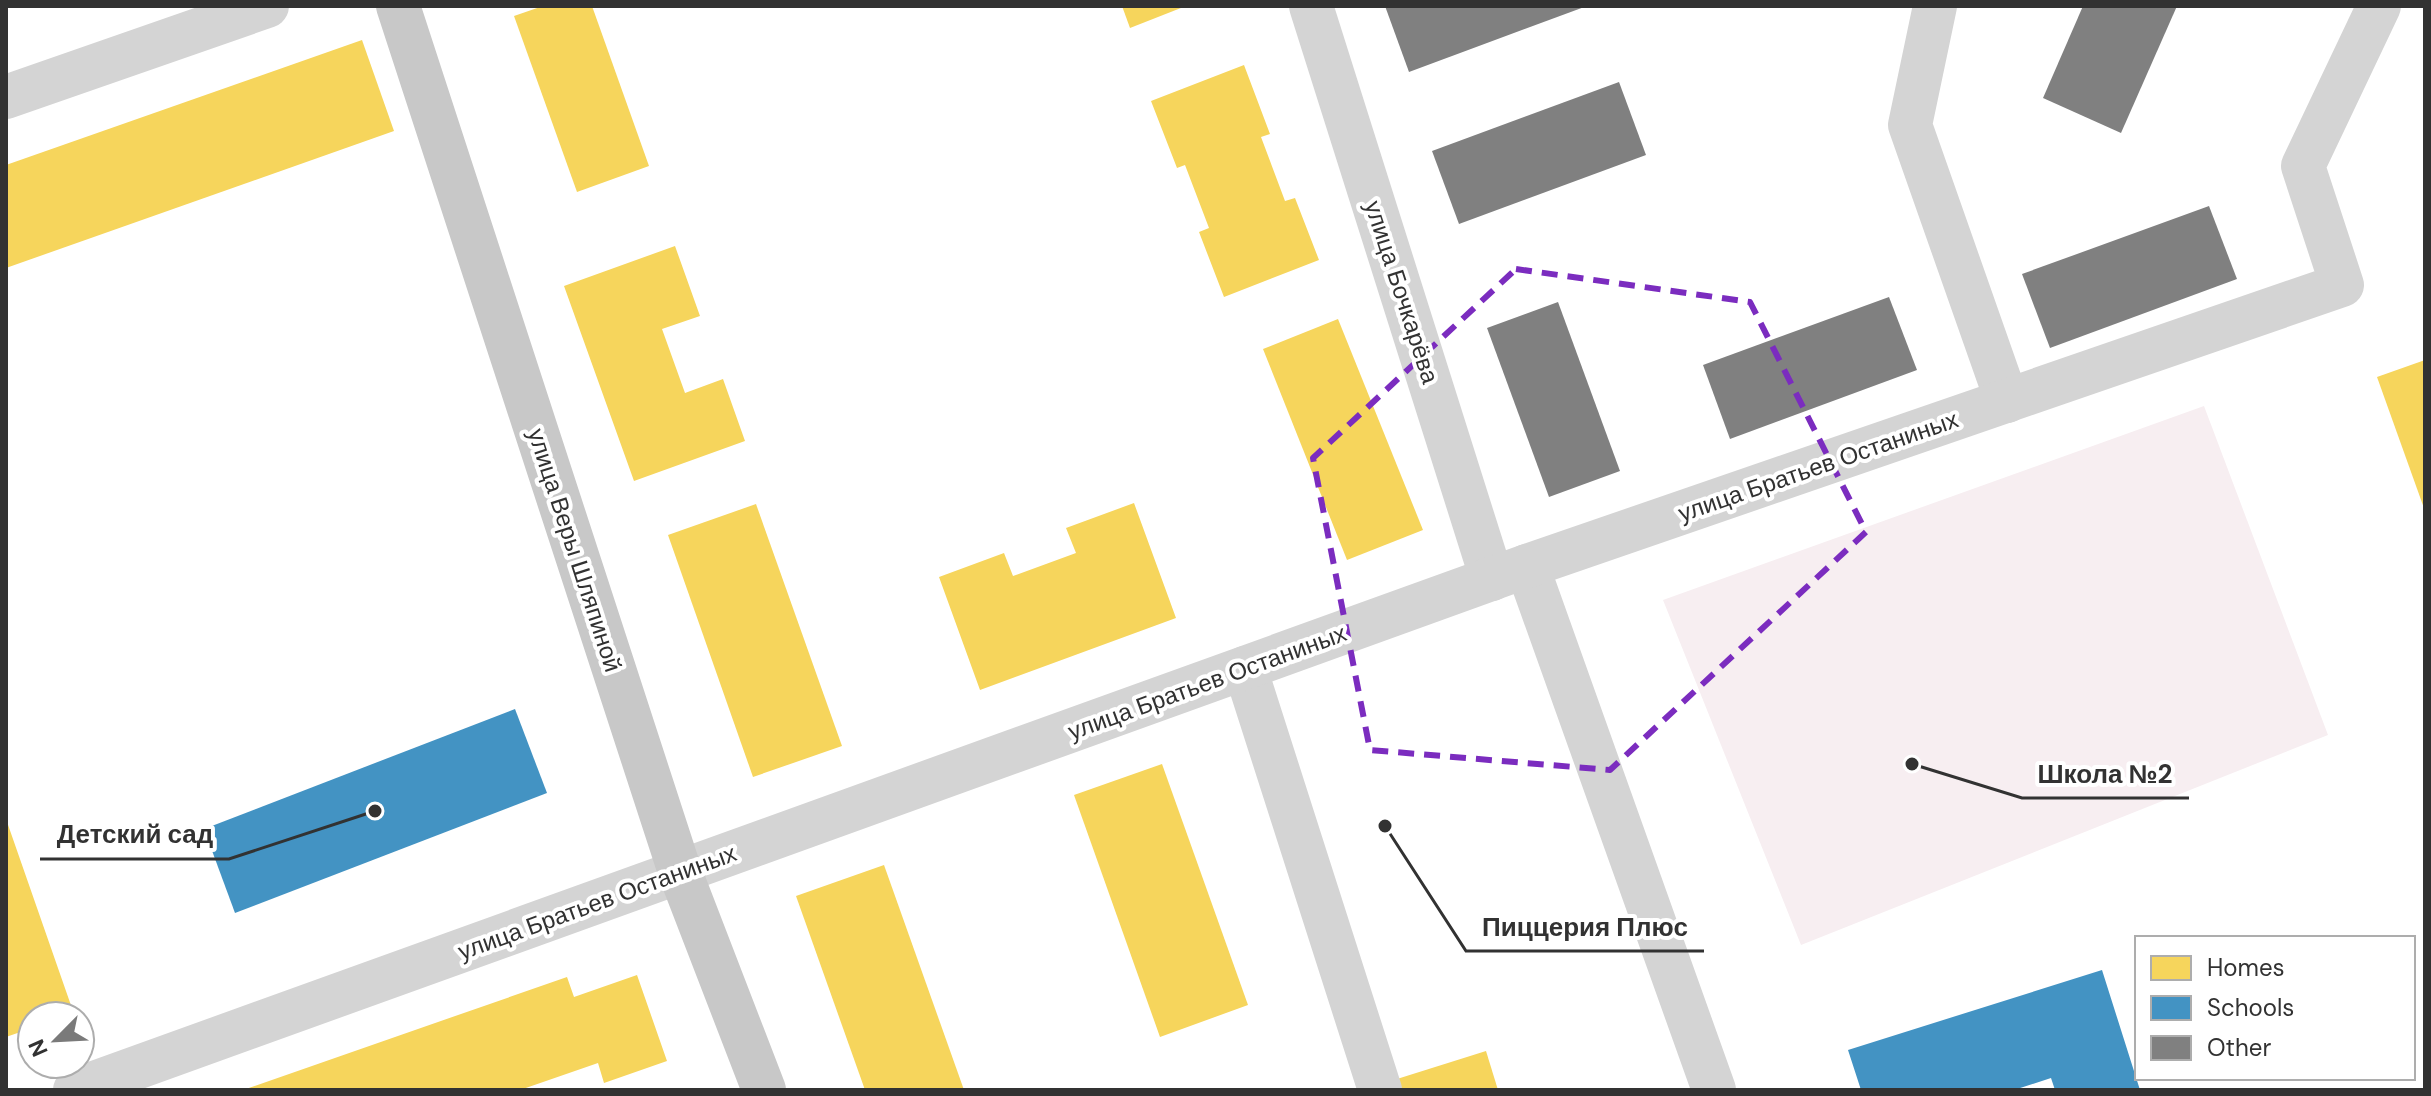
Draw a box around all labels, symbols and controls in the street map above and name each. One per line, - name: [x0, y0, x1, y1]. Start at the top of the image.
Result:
- street label: улица Бочкарёва: [1358, 197, 1446, 388]
- street label: улица Братьев Останиных: [1674, 403, 1962, 529]
- street label: улица Веры Шляпиной: [521, 424, 629, 676]
- street label: улица Братьев Останиных: [1063, 617, 1351, 747]
- callout: Школа №2: [2022, 748, 2189, 798]
- text: Школа №2: [2037, 757, 2173, 791]
- callout: Детский сад: [40, 809, 229, 859]
- text: Детский сад: [57, 817, 214, 851]
- street label: улица Братьев Останиных: [453, 837, 741, 967]
- callout: Пиццерия Плюс: [1466, 901, 1704, 951]
- text: Пиццерия Плюс: [1482, 910, 1688, 944]
- legend: [2135, 936, 2415, 1080]
- text: Homes: [2207, 952, 2285, 983]
- text: Schools: [2207, 992, 2294, 1023]
- north arrow: [16, 1000, 96, 1080]
- text: Other: [2207, 1032, 2271, 1063]
- text: N: [22, 1035, 55, 1061]

